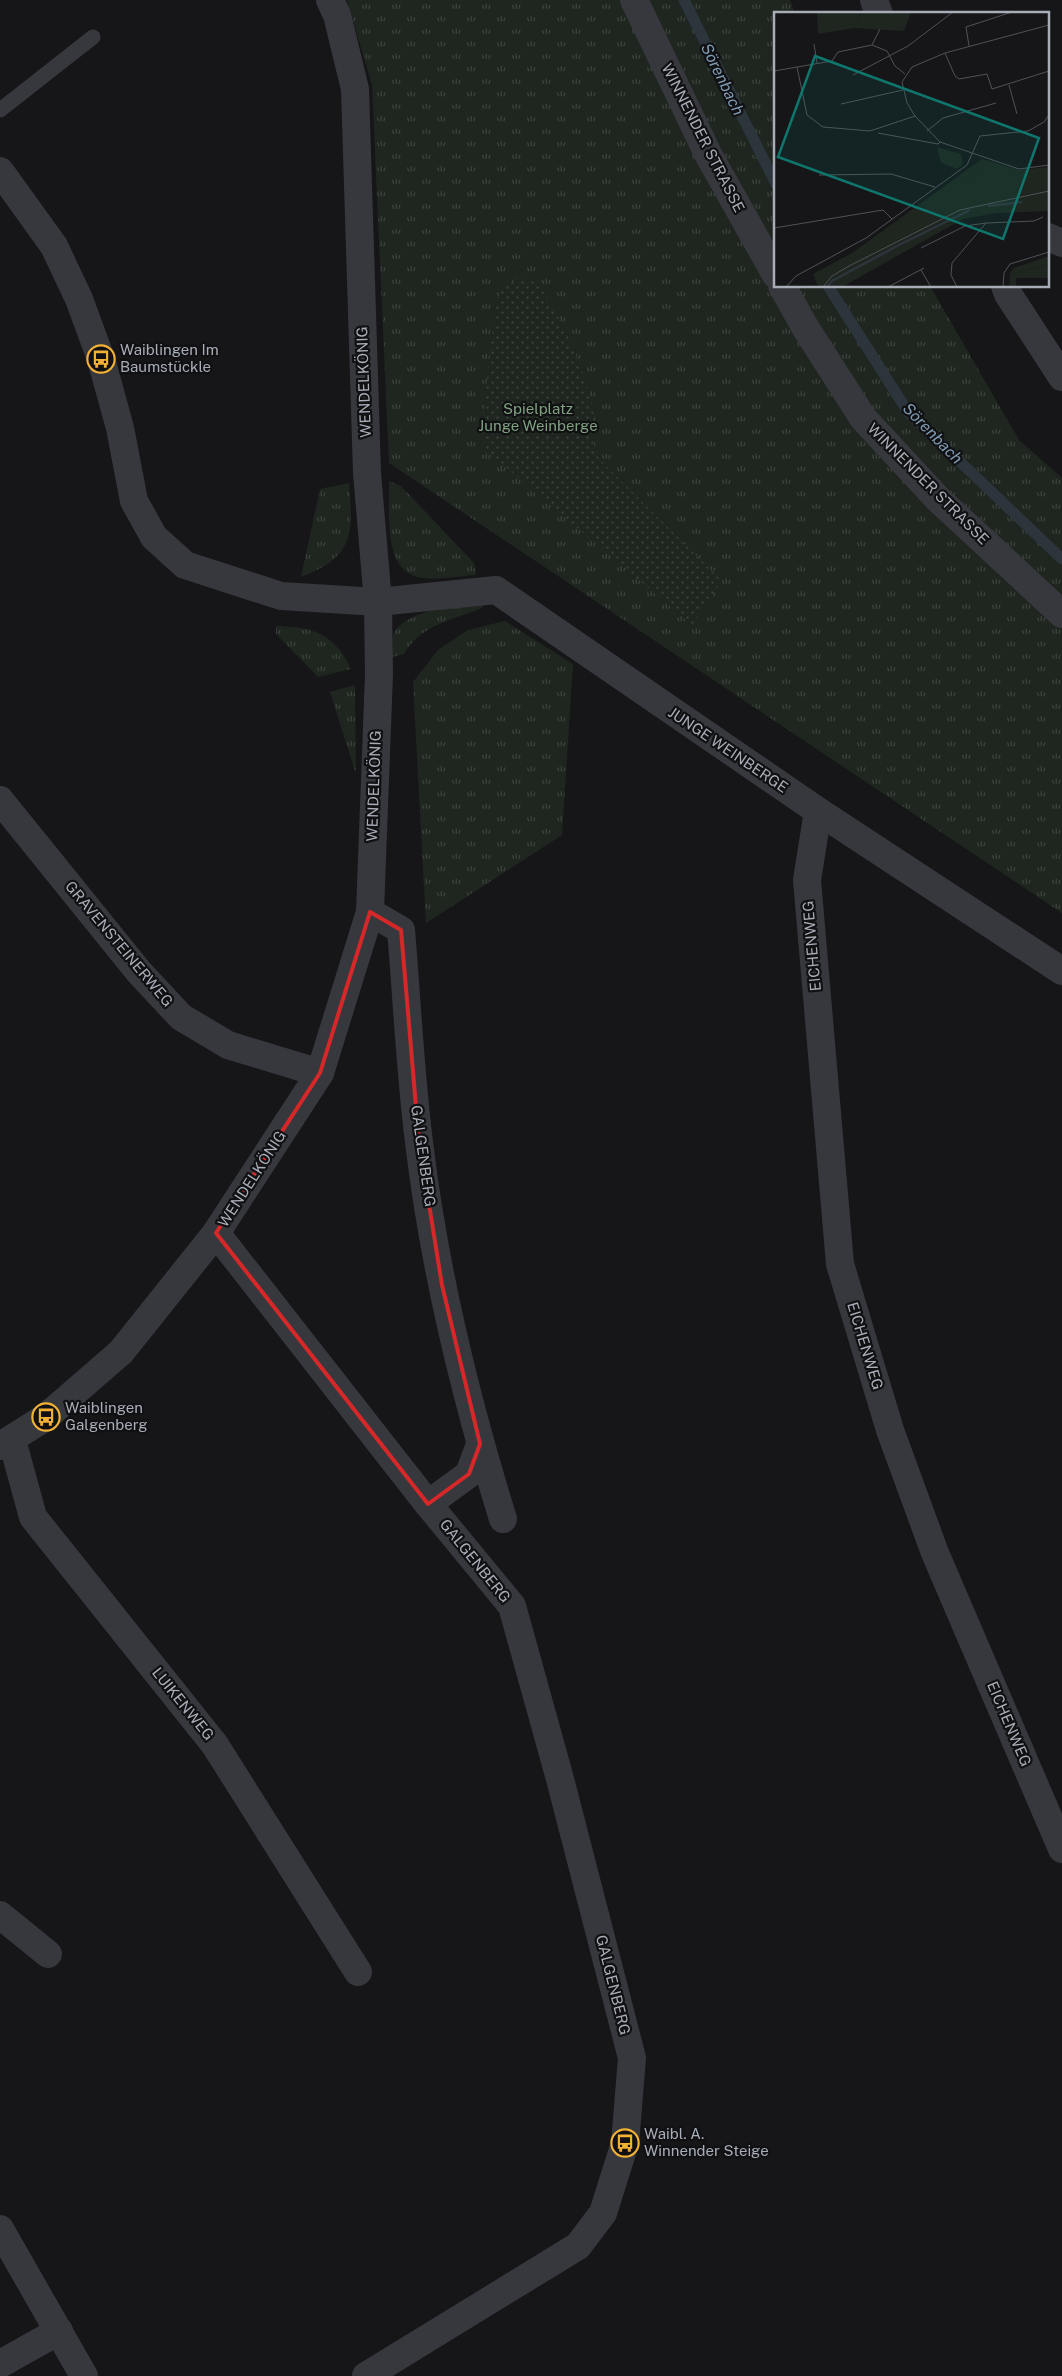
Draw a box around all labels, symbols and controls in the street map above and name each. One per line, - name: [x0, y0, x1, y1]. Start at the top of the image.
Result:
- inset map: [774, 12, 1050, 288]
- water label: Sörenbach: [697, 40, 748, 118]
- street label: WINNENDER STRASSE: [659, 61, 748, 215]
- street label: WENDELKÖNIG: [352, 326, 374, 438]
- place label: Waiblingen Im Baumstückle: [120, 341, 219, 375]
- bus stop icon: Waiblingen Im Baumstückle: [86, 344, 116, 374]
- water label: Sörenbach: [899, 399, 966, 468]
- park label: Spielplatz Junge Weinberge: [478, 400, 598, 434]
- street label: WINNENDER STRASSE: [864, 420, 992, 548]
- street label: JUNGE WEINBERGE: [665, 703, 791, 796]
- street label: WENDELKÖNIG: [362, 730, 384, 842]
- street label: GRAVENSTEINERWEG: [62, 878, 177, 1010]
- street label: EICHENWEG: [799, 900, 824, 992]
- street label: GALGENBERG: [408, 1104, 439, 1208]
- street label: WENDELKÖNIG: [213, 1127, 289, 1230]
- street label: EICHENWEG: [844, 1300, 887, 1392]
- place label: Waiblingen Galgenberg: [65, 1399, 148, 1433]
- bus stop icon: Waiblingen Galgenberg: [31, 1402, 61, 1432]
- street label: GALGENBERG: [437, 1516, 514, 1606]
- street label: LUIKENWEG: [149, 1664, 218, 1743]
- street label: EICHENWEG: [984, 1679, 1035, 1769]
- street label: GALGENBERG: [593, 1933, 634, 2037]
- place label: Waibl. A. Winnender Steige: [644, 2125, 769, 2159]
- bus stop icon: Waibl. A. Winnender Steige: [610, 2128, 640, 2158]

